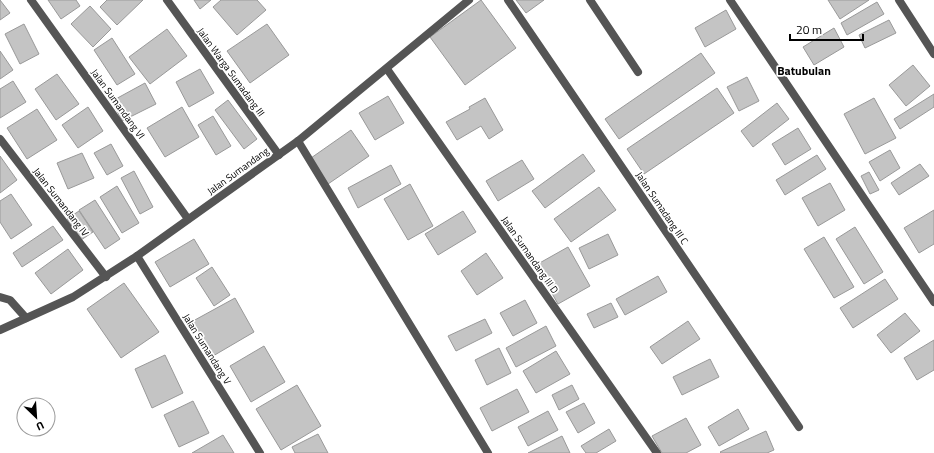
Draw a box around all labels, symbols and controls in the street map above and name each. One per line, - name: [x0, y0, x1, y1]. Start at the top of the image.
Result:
- scale bar: [790, 16, 863, 42]
- text: 20 m: [796, 20, 822, 39]
- street label: Jalan Warga Sumadang III: [194, 24, 268, 120]
- district label: Batubulan: [777, 61, 831, 80]
- street label: Jalan Sumandang VI: [87, 66, 149, 142]
- street label: Jalan Sumandang: [204, 143, 272, 199]
- street label: Jalan Sumandang IV: [29, 164, 93, 240]
- street label: Jalan Sumadang III C: [632, 169, 692, 248]
- street label: Jalan Sumandang III D: [498, 213, 562, 297]
- street label: Jalan Sumandang V: [179, 311, 235, 388]
- north arrow: [16, 397, 56, 437]
- text: U: [34, 417, 47, 435]

